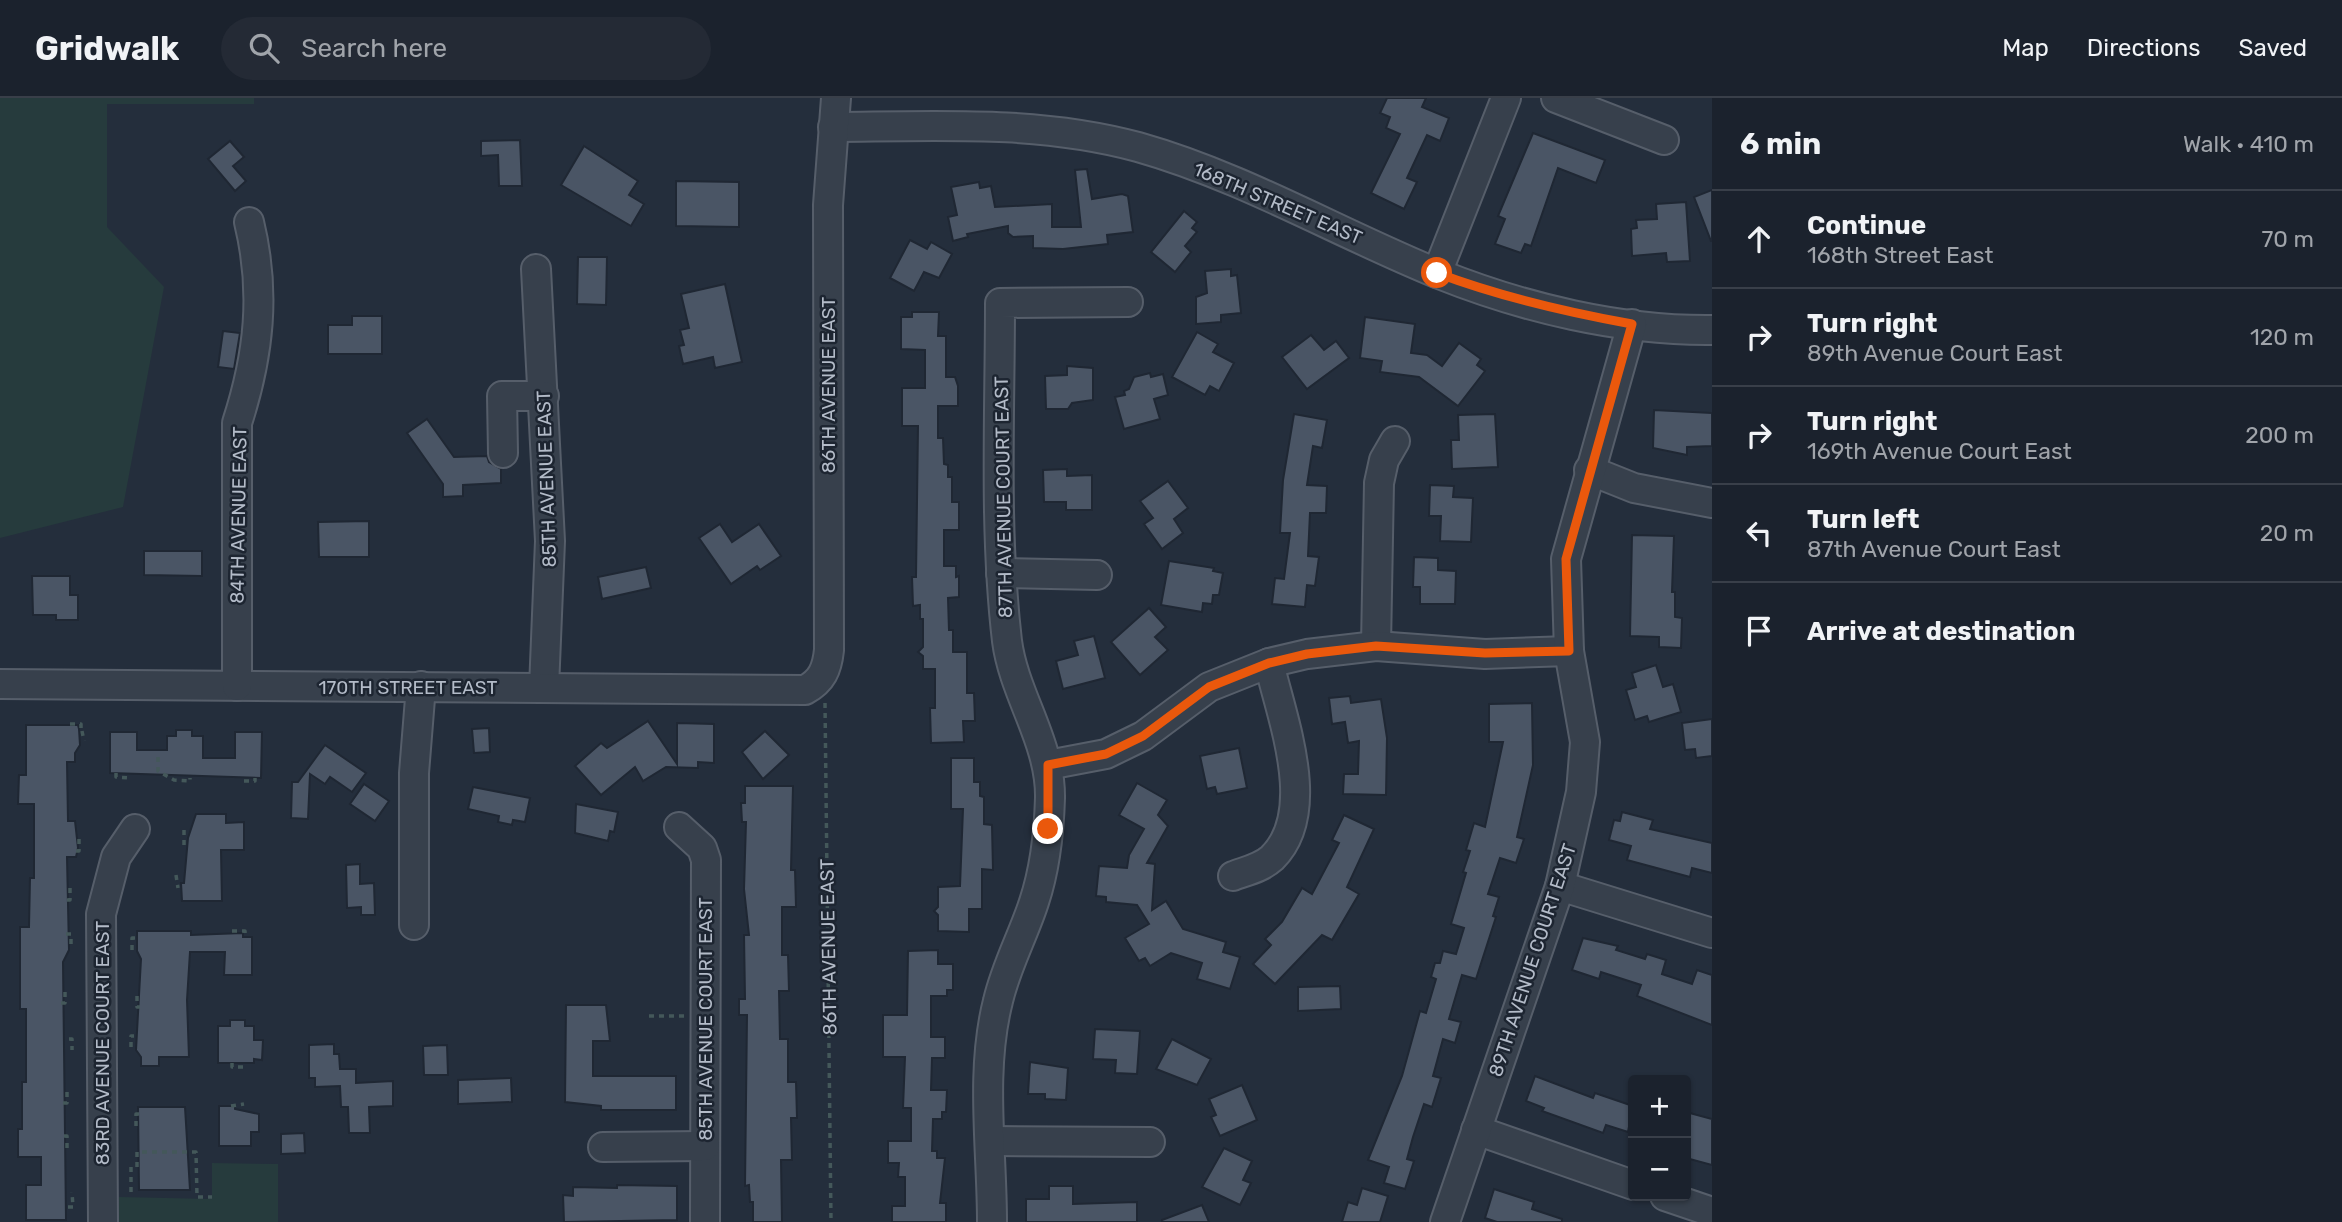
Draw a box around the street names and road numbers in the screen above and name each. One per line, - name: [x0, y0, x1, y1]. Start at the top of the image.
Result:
- street label: 168TH STREET EAST: [1190, 158, 1366, 249]
- street label: 86TH AVENUE EAST: [817, 297, 840, 473]
- street label: 87TH AVENUE COURT EAST: [990, 376, 1017, 618]
- street label: 85TH AVENUE EAST: [532, 390, 561, 568]
- street label: 84TH AVENUE EAST: [225, 426, 252, 604]
- street label: 170TH STREET EAST: [318, 676, 498, 699]
- street label: 89TH AVENUE COURT EAST: [1484, 841, 1581, 1080]
- street label: 86TH AVENUE EAST: [815, 858, 842, 1036]
- street label: 85TH AVENUE COURT EAST: [694, 897, 717, 1141]
- street label: 83RD AVENUE COURT EAST: [91, 921, 114, 1165]

